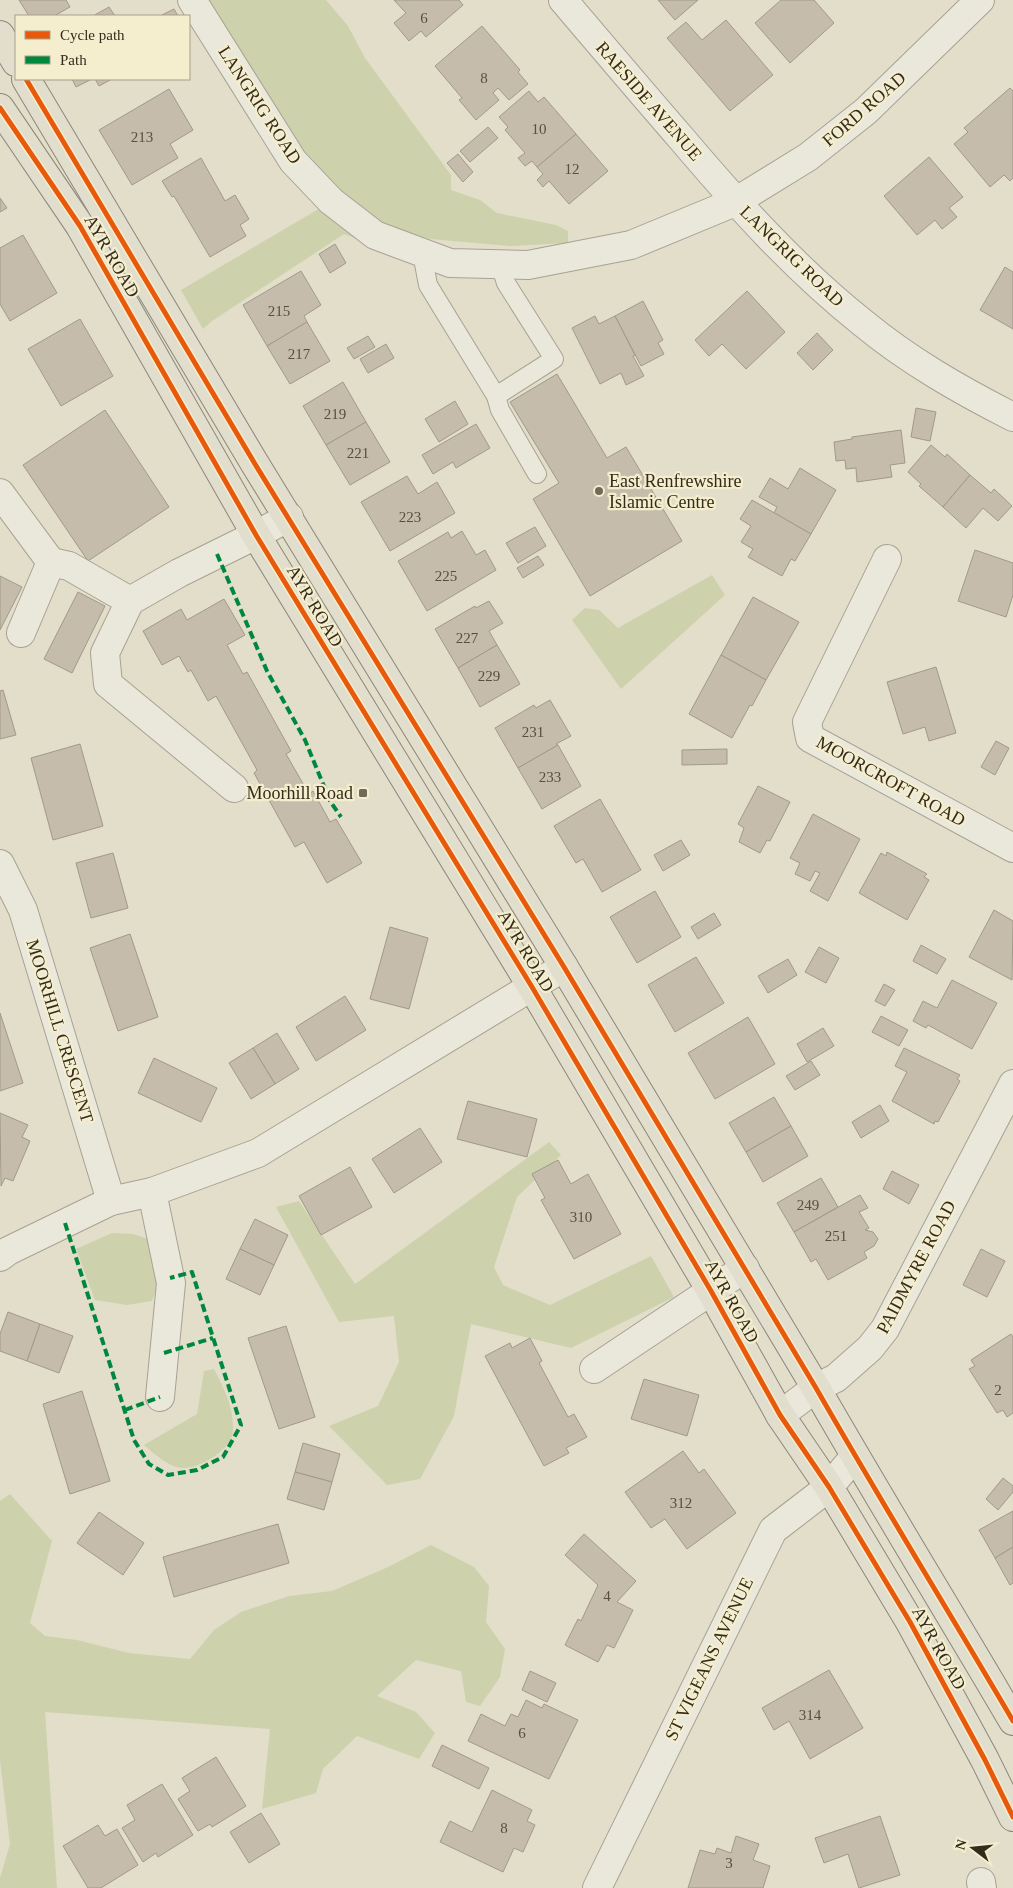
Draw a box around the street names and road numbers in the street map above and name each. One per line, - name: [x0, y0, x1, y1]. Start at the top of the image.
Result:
- street label: RAESIDE AVENUE: [592, 37, 706, 165]
- street label: LANGRIG ROAD: [214, 42, 306, 168]
- street label: FORD ROAD: [818, 67, 910, 151]
- street label: LANGRIG ROAD: [736, 201, 848, 311]
- street label: AYR ROAD: [80, 211, 144, 301]
- street label: AYR ROAD: [283, 561, 347, 651]
- street label: MOORCROFT ROAD: [813, 732, 969, 830]
- street label: AYR ROAD: [494, 906, 558, 996]
- street label: MOORHILL CRESCENT: [23, 937, 97, 1125]
- street label: PAIDMYRE ROAD: [872, 1197, 960, 1337]
- street label: AYR ROAD: [701, 1256, 763, 1346]
- street label: ST VIGEANS AVENUE: [661, 1574, 757, 1744]
- street label: AYR ROAD: [908, 1603, 970, 1693]

